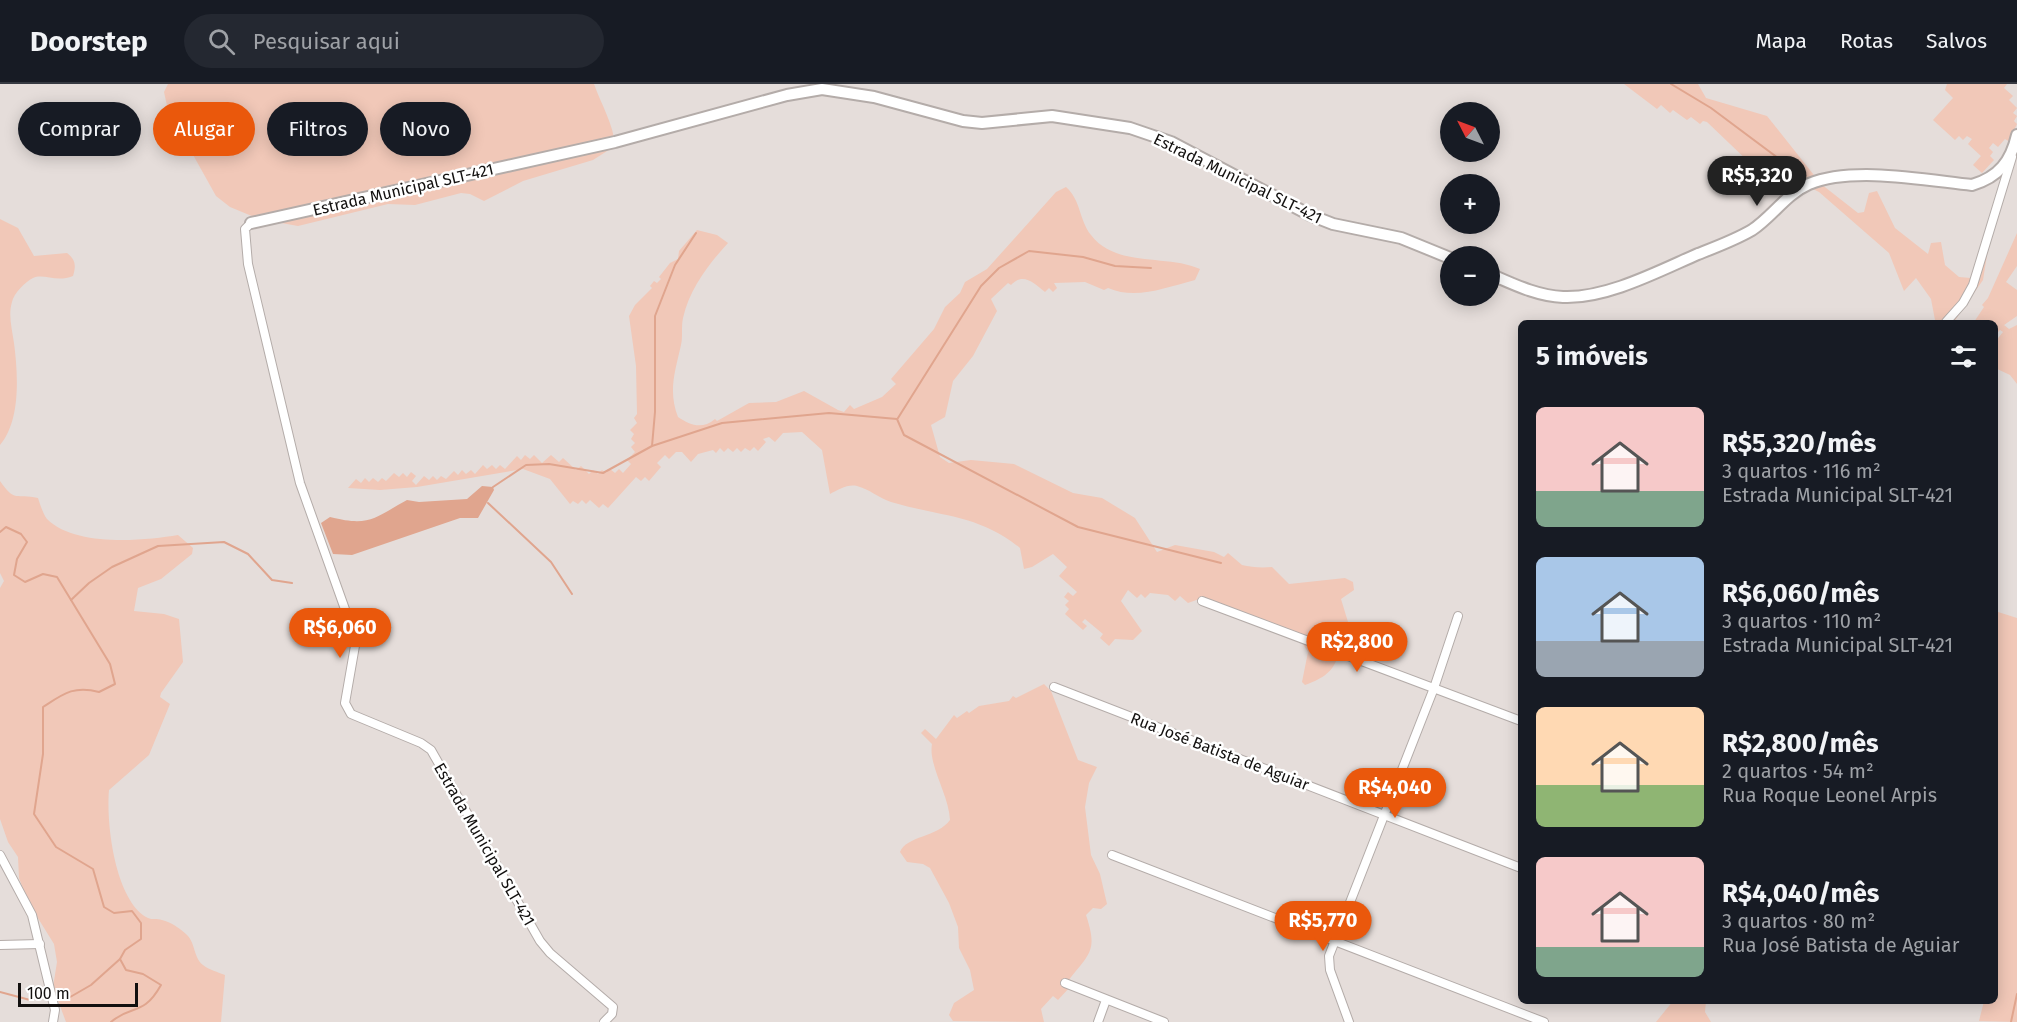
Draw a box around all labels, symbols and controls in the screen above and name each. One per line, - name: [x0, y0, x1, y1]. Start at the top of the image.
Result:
- search box: [184, 14, 604, 68]
- text: Doorstep: [30, 25, 148, 58]
- icon: search: [205, 25, 238, 58]
- text: Pesquisar aqui: [253, 28, 400, 55]
- text: Mapa: [1756, 28, 1807, 54]
- text: Rotas: [1840, 28, 1893, 54]
- text: Salvos: [1926, 28, 1987, 54]
- chip: Comprar: [18, 102, 141, 156]
- chip: Alugar: [153, 102, 255, 156]
- chip: Filtros: [267, 102, 368, 156]
- chip: Novo: [380, 102, 471, 156]
- north arrow: [1440, 102, 1500, 162]
- map controls: [1440, 102, 1500, 306]
- street label: Estrada Municipal SLT-421: [1150, 129, 1325, 228]
- pin: R$5,320: [1702, 156, 1812, 207]
- street label: Estrada Municipal SLT-421: [311, 159, 495, 220]
- text: R$5,320: [1721, 163, 1793, 187]
- button: +: [1440, 174, 1500, 234]
- button: −: [1440, 246, 1500, 306]
- icon: filters: [1947, 340, 1980, 373]
- text: 5 imóveis: [1536, 341, 1648, 372]
- text: R$5,320/mês: [1722, 428, 1876, 459]
- icon: home: [1584, 431, 1656, 503]
- text: 3 quartos · 116 m²: [1722, 459, 1881, 483]
- text: Estrada Municipal SLT-421: [1722, 483, 1953, 507]
- text: R$6,060/mês: [1722, 578, 1879, 609]
- icon: home: [1584, 581, 1656, 653]
- pin: R$6,060: [285, 608, 395, 659]
- text: 3 quartos · 110 m²: [1722, 609, 1881, 633]
- text: R$6,060: [303, 615, 377, 639]
- pin: R$2,800: [1302, 622, 1412, 673]
- text: R$2,800: [1320, 629, 1394, 653]
- text: Estrada Municipal SLT-421: [1722, 633, 1953, 657]
- street label: Rua José Batista de Aguiar: [1128, 709, 1313, 795]
- text: R$2,800/mês: [1722, 728, 1879, 759]
- icon: home: [1584, 731, 1656, 803]
- street label: Estrada Municipal SLT-421: [430, 759, 539, 929]
- text: 2 quartos · 54 m²: [1722, 759, 1874, 783]
- pin: R$4,040: [1340, 768, 1450, 819]
- text: R$4,040: [1358, 775, 1432, 799]
- text: Rua Roque Leonel Arpis: [1722, 783, 1937, 807]
- text: R$4,040/mês: [1722, 878, 1879, 909]
- icon: home: [1584, 881, 1656, 953]
- pin: R$5,770: [1268, 901, 1378, 952]
- text: R$5,770: [1289, 908, 1357, 932]
- text: 3 quartos · 80 m²: [1722, 909, 1875, 933]
- text: Rua José Batista de Aguiar: [1722, 933, 1959, 957]
- scale bar: [18, 980, 138, 1008]
- text: 100 m: [27, 984, 70, 1003]

